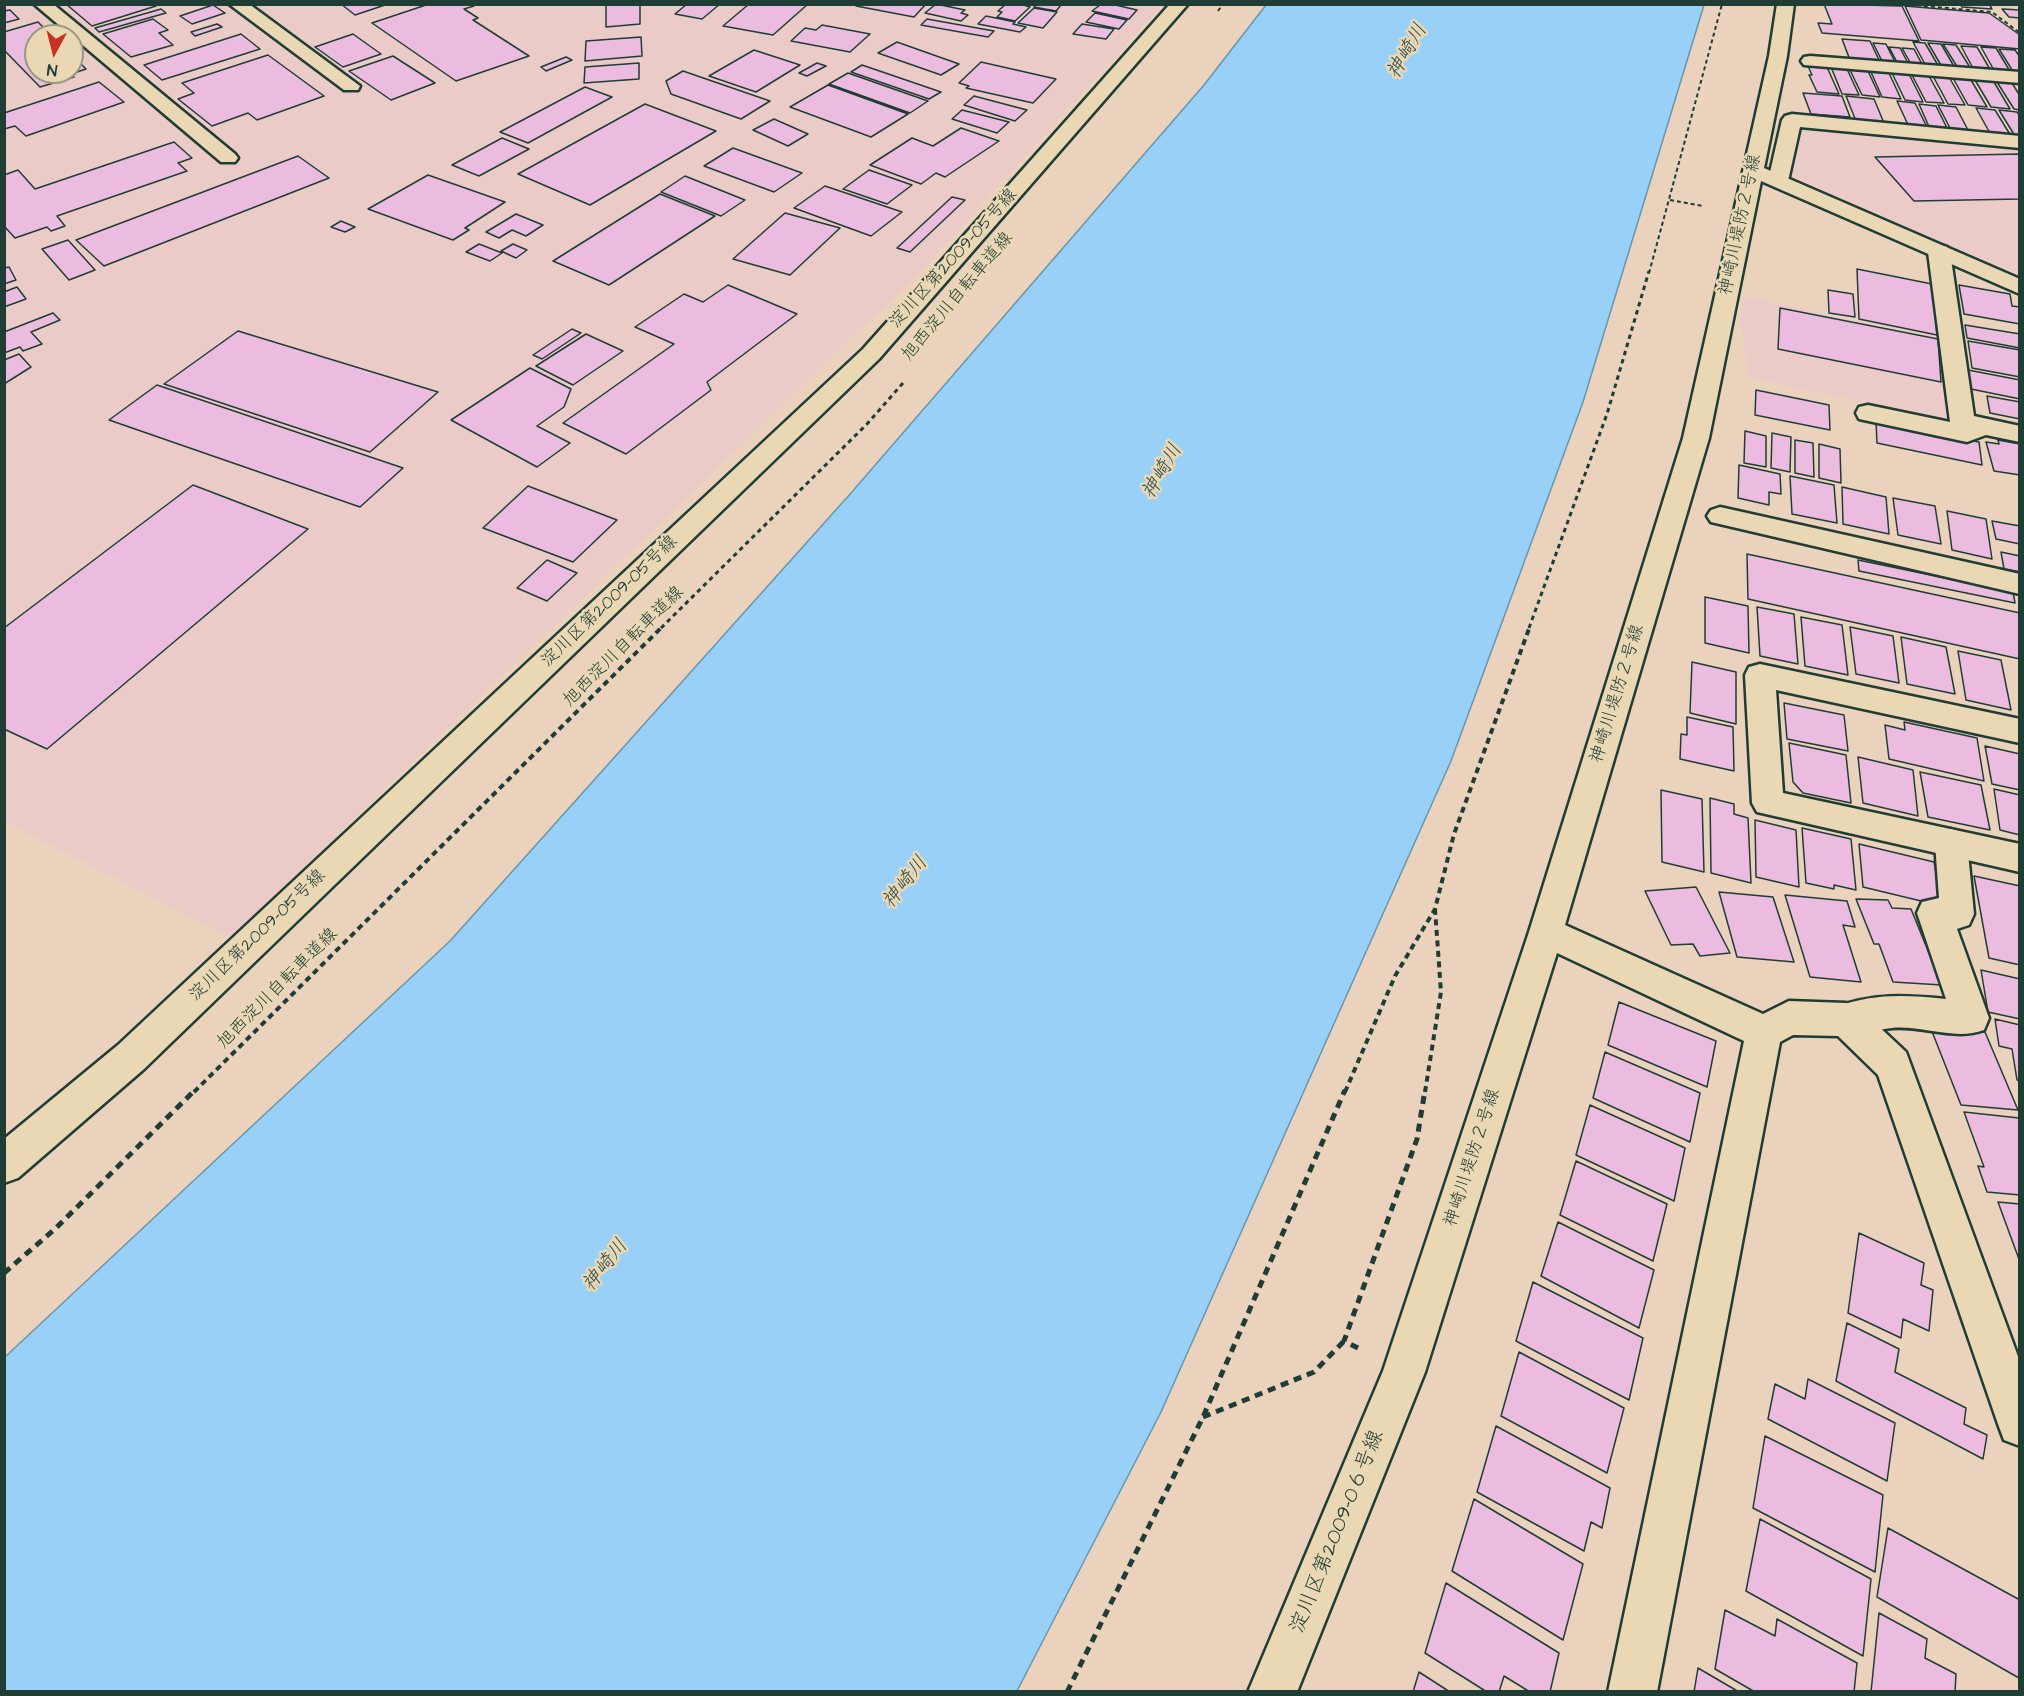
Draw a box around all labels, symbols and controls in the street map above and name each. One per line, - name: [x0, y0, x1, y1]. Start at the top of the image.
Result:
- water label: 神崎川: [1383, 20, 1433, 84]
- north arrow: [24, 24, 84, 84]
- text: N: [46, 58, 58, 81]
- street label: 神崎川堤防２号線: [1715, 152, 1767, 298]
- street label: 淀川区第2009-05号線: [885, 185, 1023, 333]
- street label: 旭西淀川自転車道線: [898, 228, 1018, 366]
- water label: 神崎川: [1138, 440, 1188, 504]
- street label: 淀川区第2009-05号線: [537, 531, 683, 673]
- street label: 旭西淀川自転車道線: [559, 582, 689, 712]
- street label: 神崎川堤防２号線: [1587, 622, 1649, 766]
- water label: 神崎川: [878, 852, 934, 914]
- street label: 淀川区第2009-05号線: [185, 865, 331, 1007]
- street label: 旭西淀川自転車道線: [213, 924, 343, 1054]
- street label: 神崎川堤防２号線: [1440, 1086, 1506, 1230]
- water label: 神崎川: [578, 1235, 634, 1297]
- street label: 淀川区第2009-0６号線: [1286, 1427, 1390, 1637]

